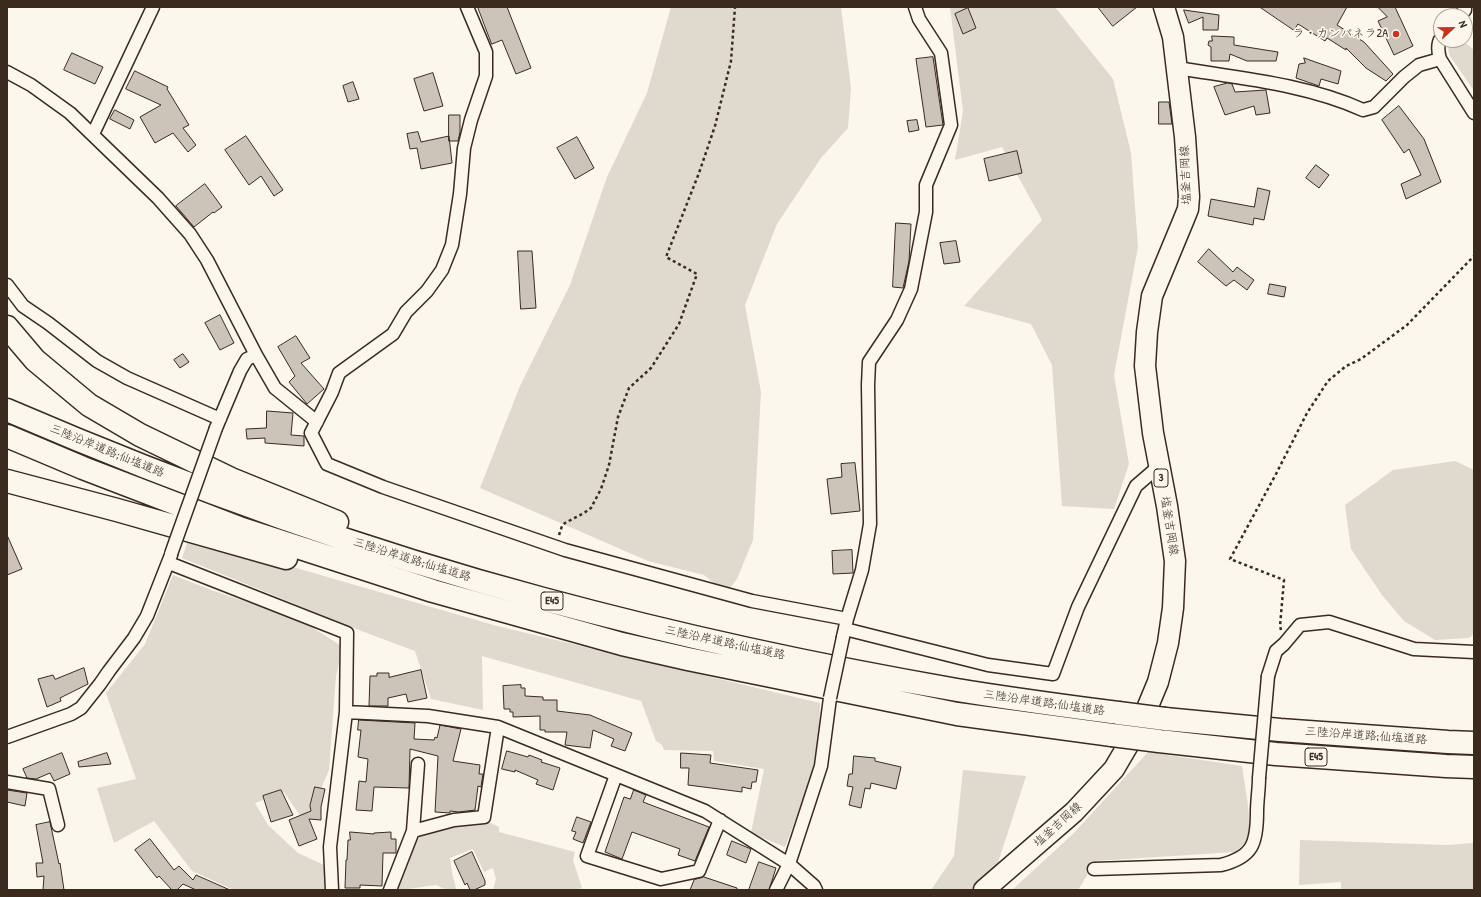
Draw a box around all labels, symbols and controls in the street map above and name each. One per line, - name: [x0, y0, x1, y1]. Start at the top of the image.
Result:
- north arrow: [1433, 8, 1473, 48]
- text: N: [1456, 19, 1471, 29]
- place label: ラ・カンパネラ2A: [1293, 27, 1388, 41]
- marker: ラ・カンパネラ2A: [1391, 29, 1401, 39]
- street label: 塩釜吉岡線: [1178, 145, 1194, 205]
- street label: 三陸沿岸道路;仙塩道路: [47, 421, 167, 481]
- road number: 3: [1154, 469, 1168, 487]
- street label: 塩釜吉岡線: [1157, 495, 1181, 557]
- street label: 三陸沿岸道路;仙塩道路: [351, 535, 473, 585]
- road number: E45: [541, 592, 563, 610]
- street label: 三陸沿岸道路;仙塩道路: [663, 623, 787, 663]
- street label: 三陸沿岸道路;仙塩道路: [982, 687, 1106, 719]
- street label: 三陸沿岸道路;仙塩道路: [1304, 725, 1428, 747]
- road number: E45: [1305, 748, 1327, 766]
- street label: 塩釜吉岡線: [1031, 800, 1085, 850]

